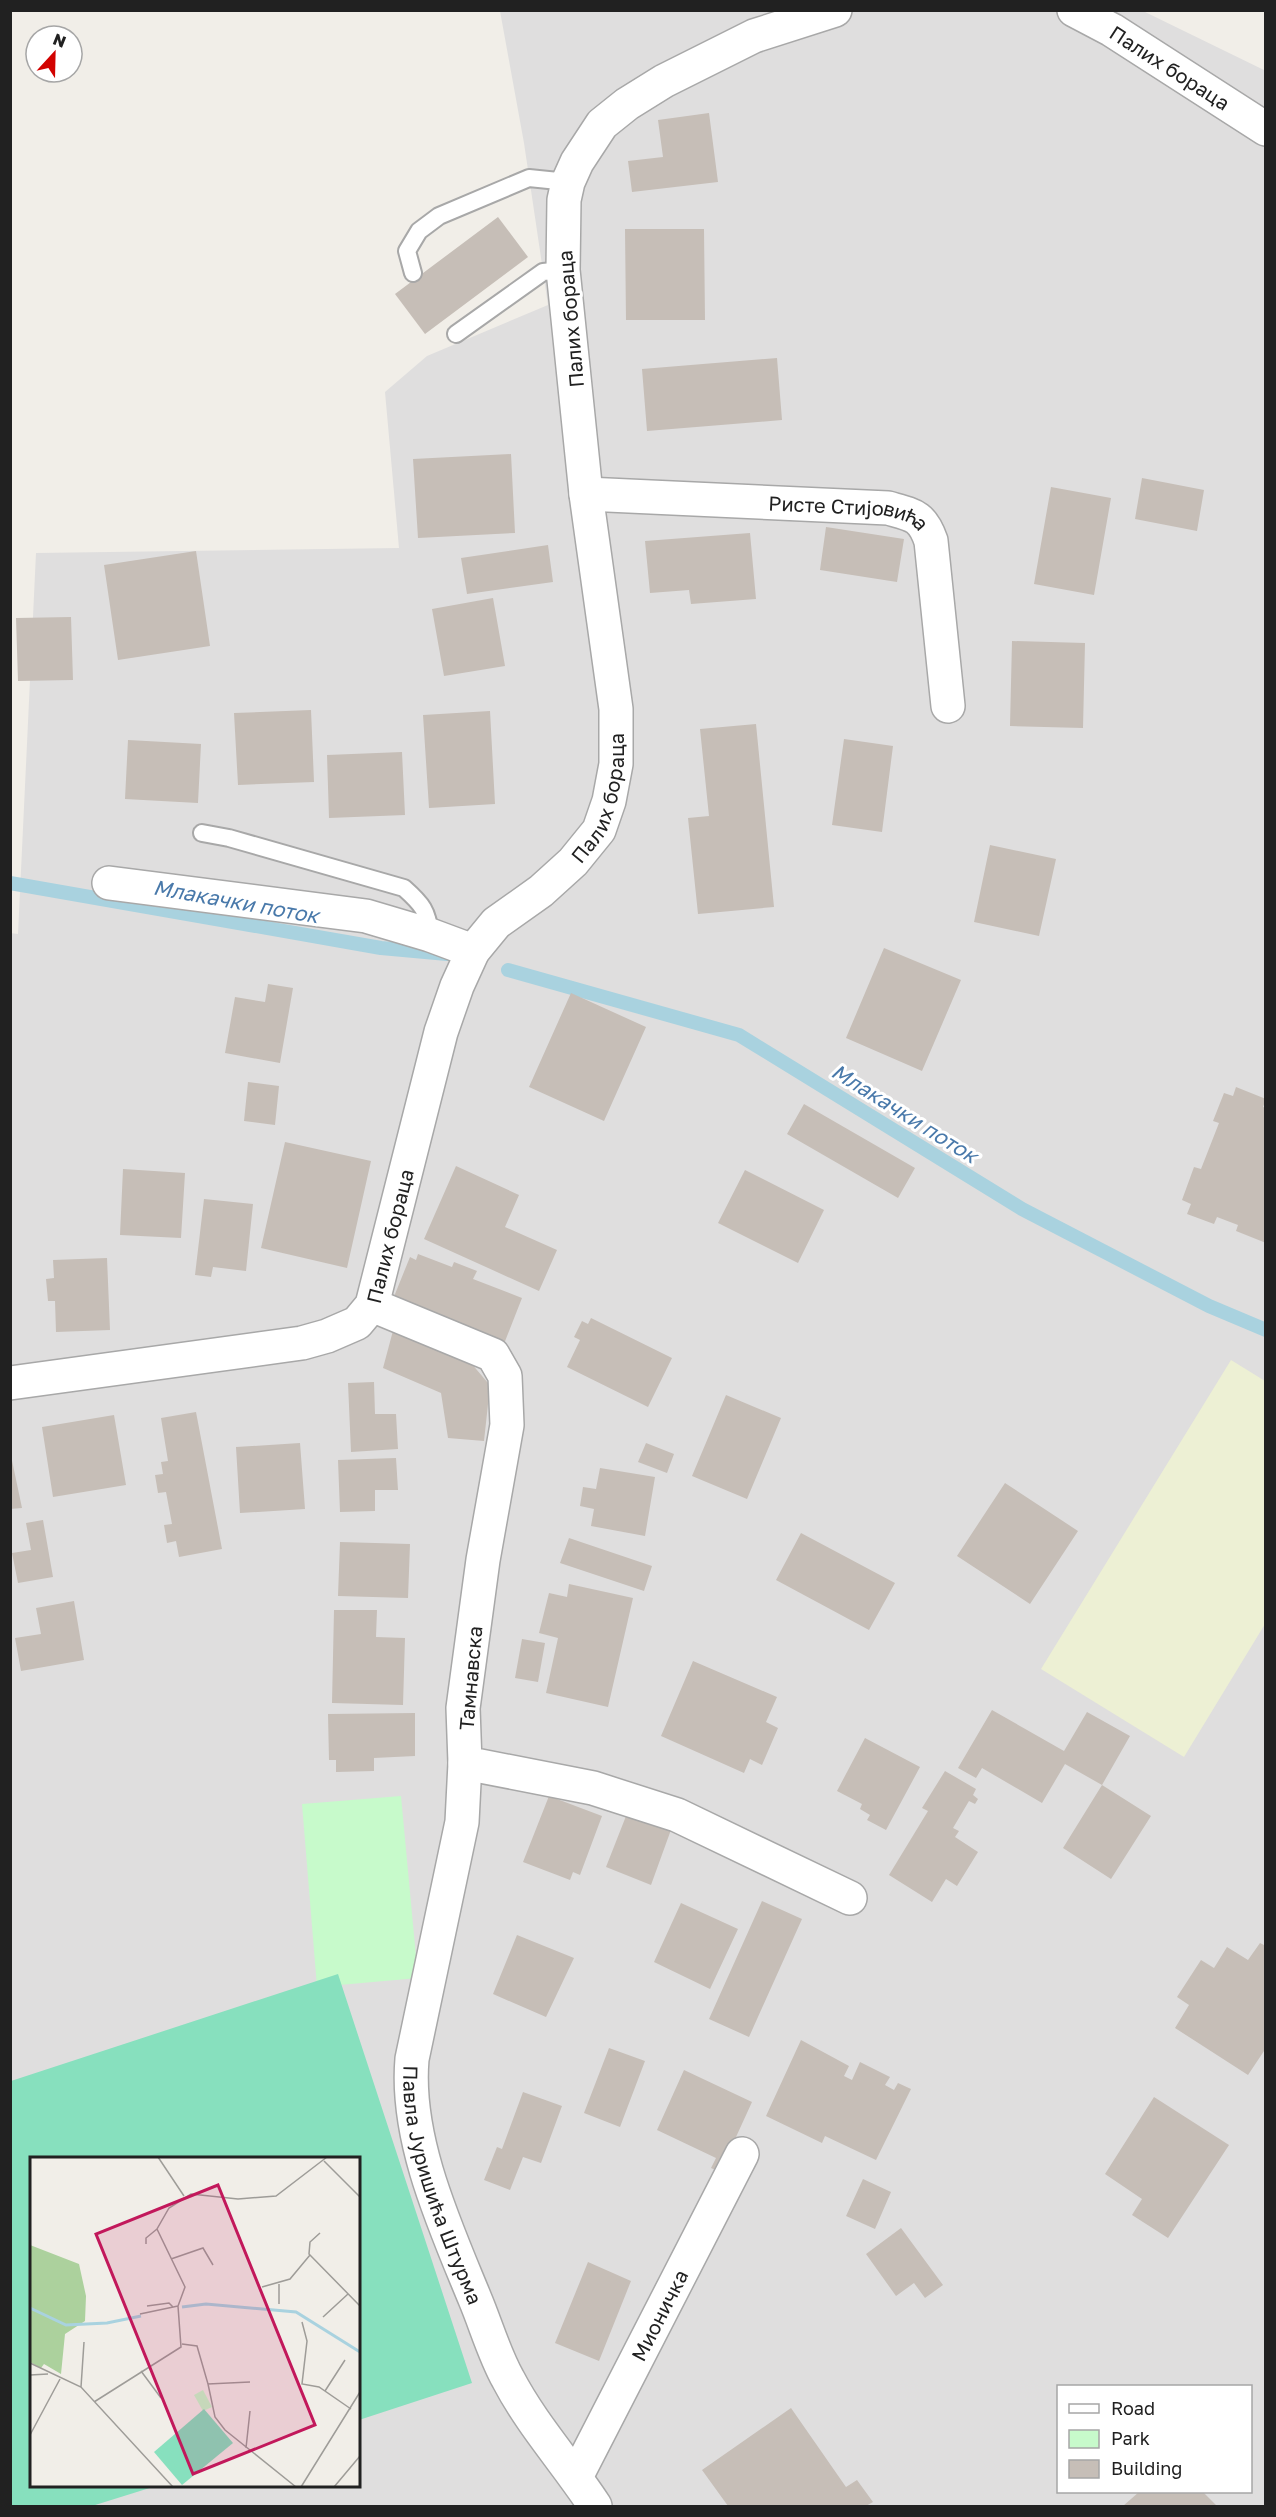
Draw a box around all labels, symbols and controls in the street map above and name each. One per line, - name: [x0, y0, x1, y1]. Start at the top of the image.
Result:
- street label: Палих бораца: [1106, 20, 1234, 115]
- north arrow: [24, 24, 84, 84]
- text: N: [50, 29, 69, 52]
- street label: Палих бораца: [552, 249, 588, 389]
- street label: Ристе Стијовића: [768, 490, 934, 535]
- street label: Палих бораца: [566, 733, 628, 867]
- water label: Млакачки поток: [151, 874, 324, 929]
- water label: Млакачки поток: [827, 1058, 985, 1170]
- street label: Палих бораца: [361, 1166, 418, 1306]
- street label: Тамнавска: [453, 1625, 487, 1731]
- street label: Павла Јуришића Штурма: [399, 2065, 488, 2308]
- inset map: [30, 2157, 360, 2487]
- street label: Мионичка: [626, 2265, 693, 2365]
- legend: [1057, 2385, 1252, 2493]
- text: Road: [1111, 2397, 1155, 2419]
- text: Park: [1111, 2427, 1150, 2449]
- text: Building: [1111, 2457, 1182, 2479]

